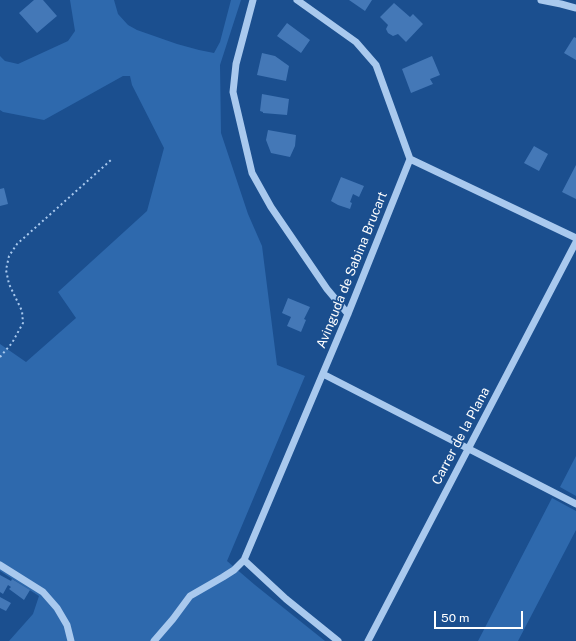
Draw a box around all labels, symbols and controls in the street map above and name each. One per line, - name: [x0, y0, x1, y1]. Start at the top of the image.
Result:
- street label: Avinguda de Sabina Brucart: [313, 189, 391, 351]
- street label: Carrer de la Plana: [429, 385, 493, 487]
- scale bar: [436, 603, 525, 629]
- text: 50 m: [441, 611, 469, 625]

